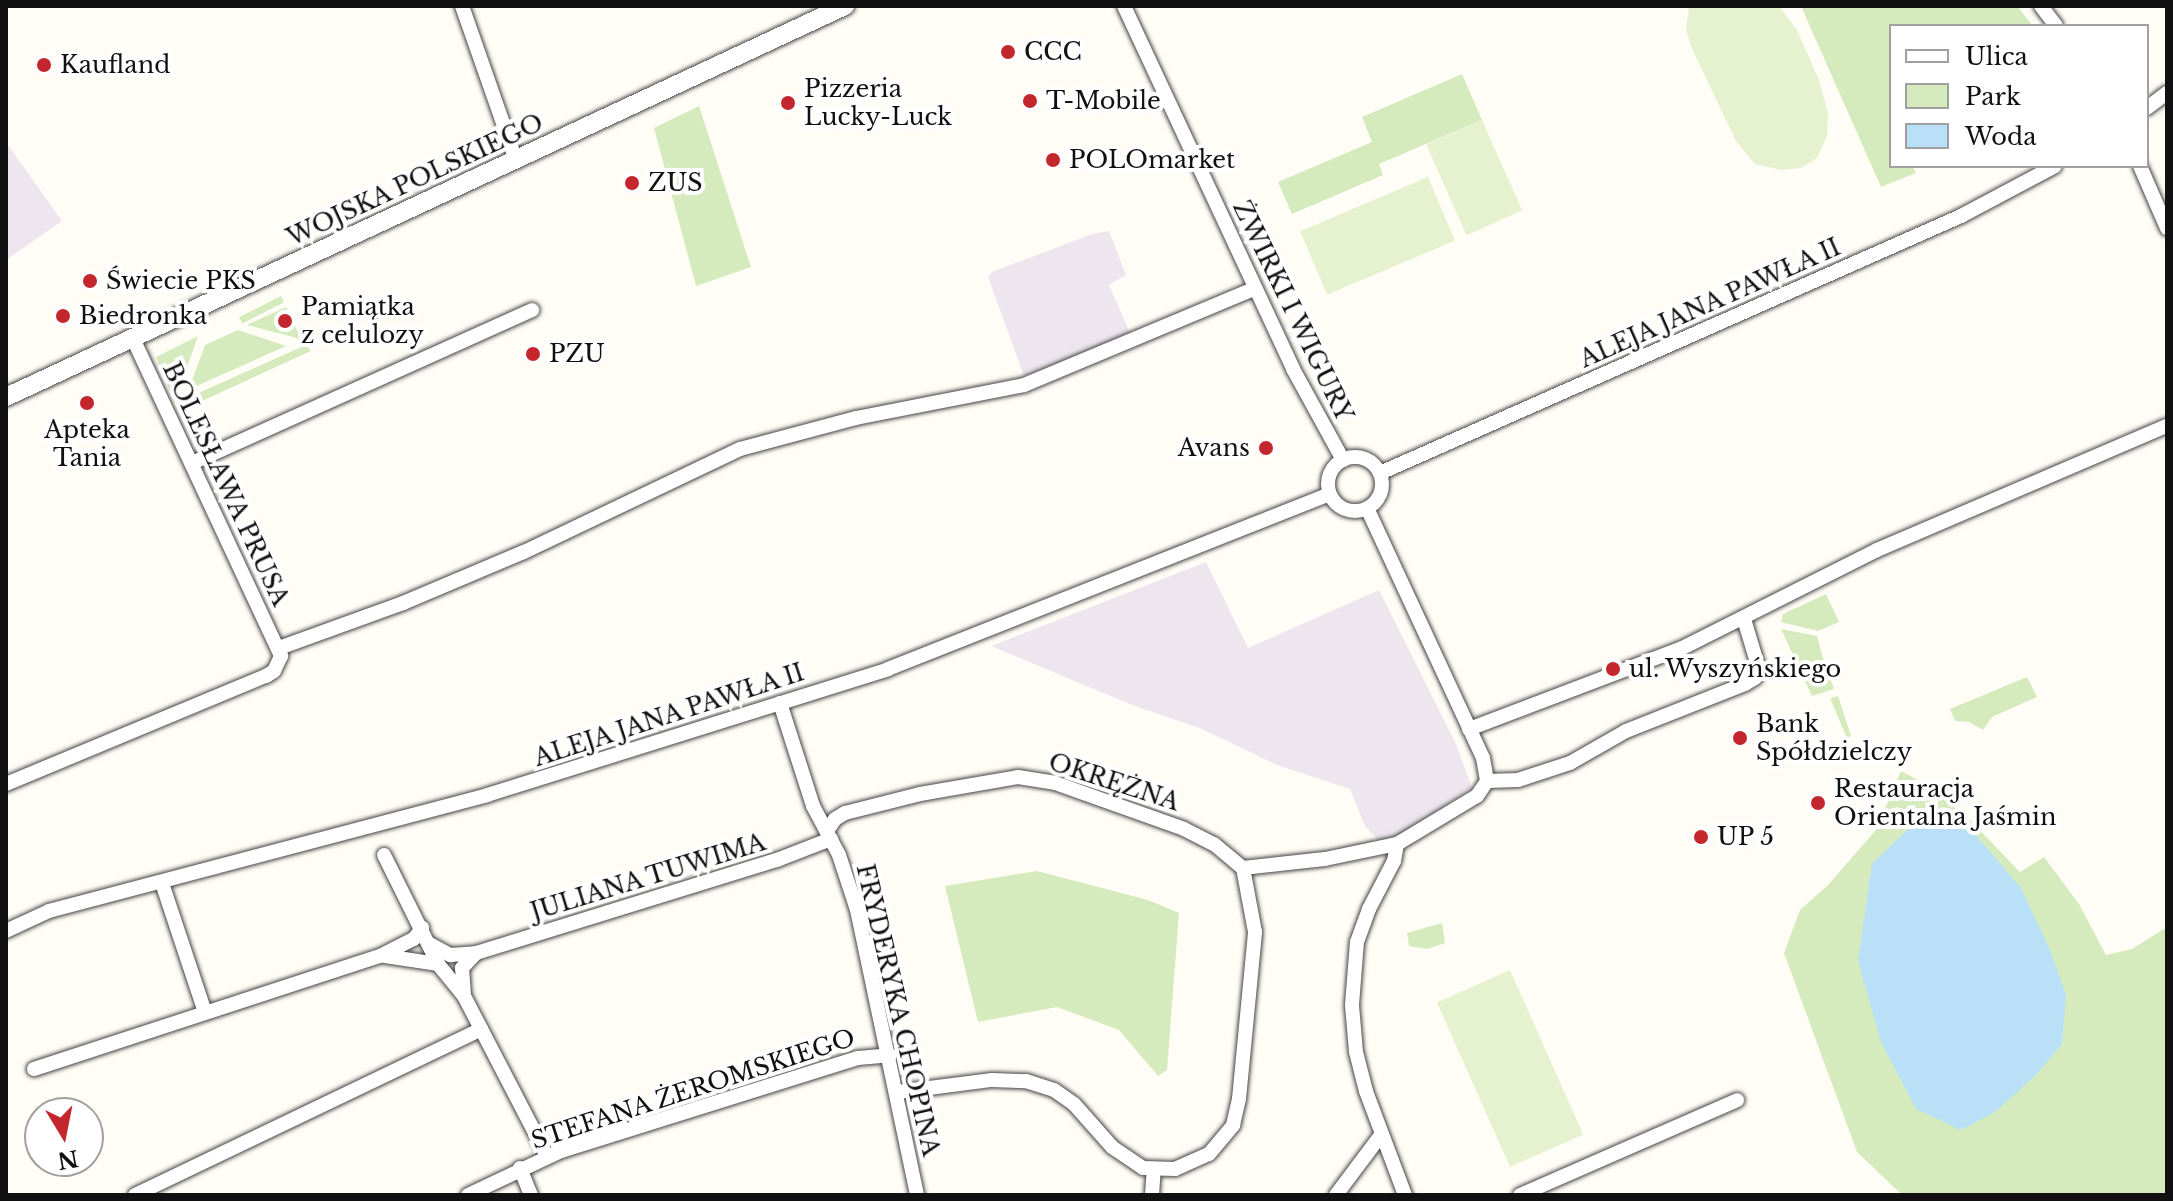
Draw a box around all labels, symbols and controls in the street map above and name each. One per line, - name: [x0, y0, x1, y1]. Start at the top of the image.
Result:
- legend: [1889, 24, 2149, 168]
- place label: CCC: [1024, 38, 1082, 66]
- text: Ulica: [1965, 42, 2028, 71]
- marker: CCC: [999, 43, 1017, 61]
- place label: Kaufland: [60, 51, 170, 79]
- marker: Kaufland: [35, 56, 53, 74]
- place label: Pizzeria Lucky-Luck: [804, 75, 952, 131]
- text: Park: [1965, 82, 2021, 111]
- place label: T-Mobile: [1046, 87, 1161, 115]
- marker: T-Mobile: [1021, 92, 1039, 110]
- marker: Pizzeria Lucky-Luck: [779, 94, 797, 112]
- street label: WOJSKA POLSKIEGO: [282, 108, 548, 252]
- text: Woda: [1965, 122, 2037, 151]
- place label: POLOmarket: [1069, 146, 1235, 174]
- marker: POLOmarket: [1044, 151, 1062, 169]
- place label: ZUS: [648, 169, 702, 197]
- marker: ZUS: [623, 174, 641, 192]
- street label: ŻWIRKI I WIGURY: [1227, 195, 1359, 427]
- street label: ALEJA JANA PAWŁA II: [1574, 232, 1846, 374]
- place label: Świecie PKS: [106, 267, 256, 295]
- marker: Świecie PKS: [81, 272, 99, 290]
- place label: Pamiątka z celulozy: [301, 293, 424, 349]
- place label: Biedronka: [79, 302, 207, 330]
- marker: Biedronka: [54, 307, 72, 325]
- marker: Pamiątka z celulozy: [276, 312, 294, 330]
- place label: PZU: [549, 340, 605, 368]
- marker: PZU: [524, 345, 542, 363]
- street label: BOLESŁAWA PRUSA: [157, 357, 295, 611]
- marker: Apteka Tania: [78, 394, 96, 412]
- place label: Apteka Tania: [44, 416, 130, 472]
- place label: Avans: [1178, 434, 1250, 462]
- marker: Avans: [1257, 439, 1275, 457]
- place label: ul. Wyszyńskiego: [1629, 655, 1842, 683]
- street label: ALEJA JANA PAWŁA II: [529, 657, 809, 773]
- marker: ul. Wyszyńskiego: [1604, 660, 1622, 678]
- place label: Bank Spółdzielczy: [1756, 710, 1912, 766]
- marker: Bank Spółdzielczy: [1731, 729, 1749, 747]
- street label: OKRĘŻNA: [1045, 747, 1183, 817]
- place label: Restauracja Orientalna Jaśmin: [1834, 775, 2057, 831]
- marker: Restauracja Orientalna Jaśmin: [1809, 794, 1827, 812]
- place label: UP 5: [1717, 823, 1775, 851]
- street label: JULIANA TUWIMA: [526, 827, 770, 927]
- marker: UP 5: [1692, 828, 1710, 846]
- street label: FRYDERYKA CHOPINA: [850, 861, 946, 1159]
- street label: STEFANA ŻEROMSKIEGO: [527, 1023, 859, 1155]
- north arrow: [24, 1097, 104, 1177]
- text: N: [55, 1144, 80, 1174]

